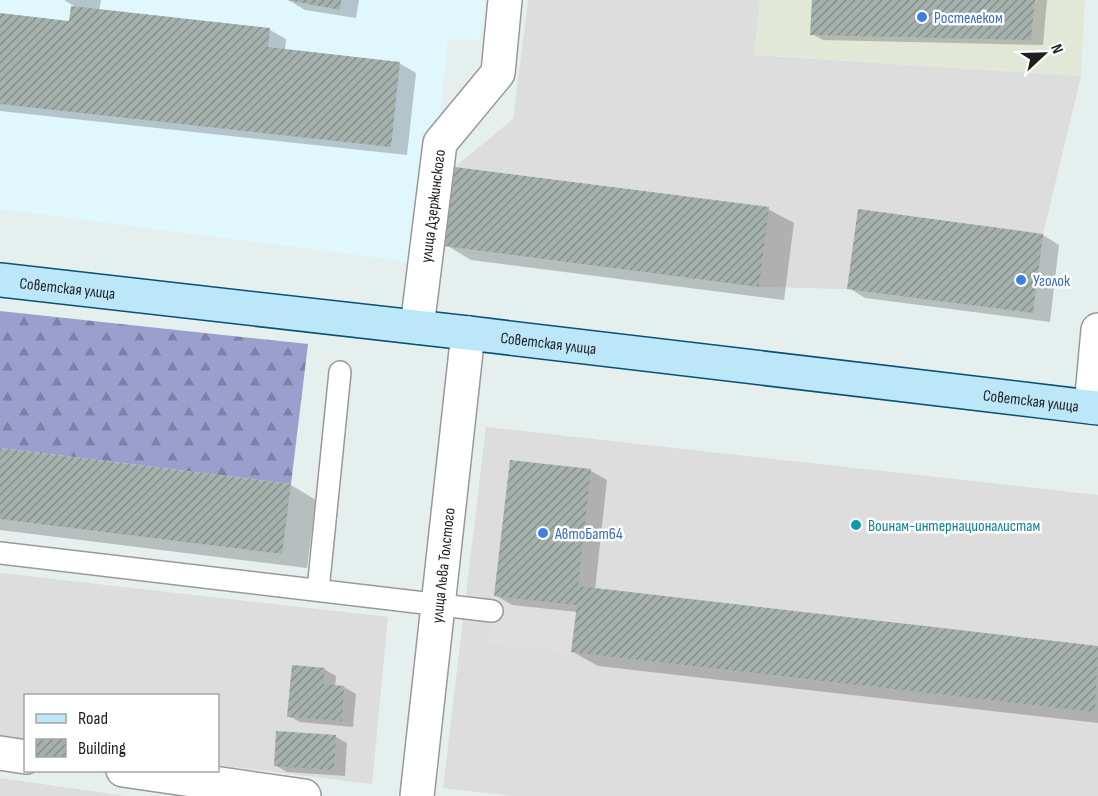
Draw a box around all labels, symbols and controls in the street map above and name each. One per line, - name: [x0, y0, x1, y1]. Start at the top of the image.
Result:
- place label: Ростелеком: [934, 9, 1003, 28]
- marker: Ростелеком: [915, 10, 929, 24]
- north arrow: [1014, 24, 1074, 84]
- text: N: [1046, 41, 1067, 56]
- street label: улица Дзержинского: [417, 148, 450, 264]
- place label: Уголок: [1033, 272, 1071, 291]
- marker: Уголок: [1014, 273, 1028, 287]
- street label: Советская улица: [18, 274, 116, 304]
- street label: Советская улица: [499, 329, 597, 359]
- street label: Советская улица: [982, 386, 1080, 417]
- street label: улица Льва Толстого: [428, 507, 460, 624]
- place label: Воинам-интернационалистам: [868, 517, 1040, 536]
- marker: Воинам-интернационалистам: [849, 518, 863, 532]
- place label: АвтоБат64: [554, 525, 623, 544]
- marker: АвтоБат64: [536, 526, 550, 540]
- legend: [24, 694, 219, 772]
- text: Road: [78, 708, 108, 729]
- text: Building: [78, 738, 126, 759]

